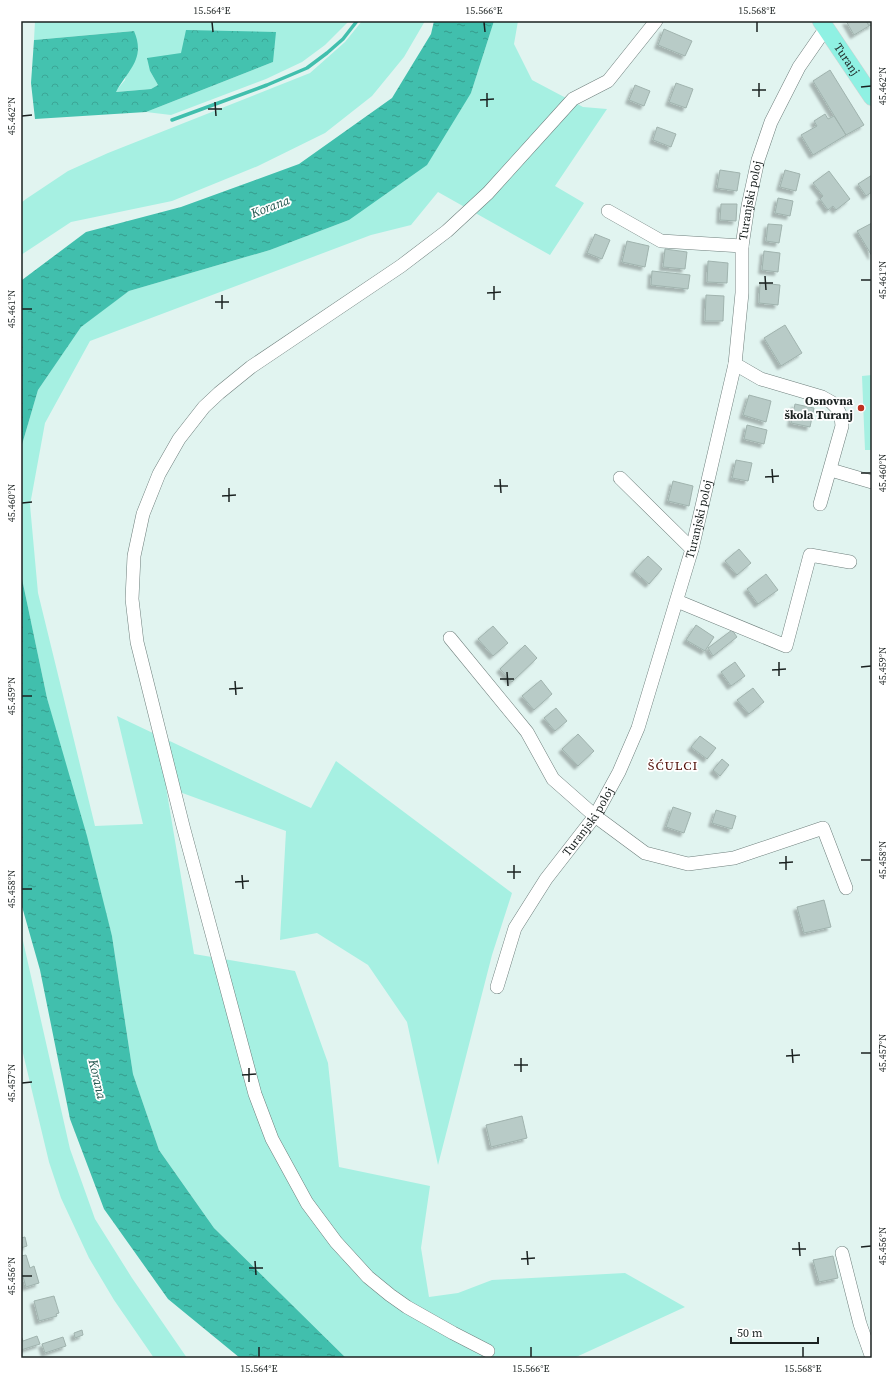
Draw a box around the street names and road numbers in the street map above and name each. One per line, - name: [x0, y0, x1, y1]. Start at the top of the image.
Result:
- street label: Turanj: [830, 40, 863, 78]
- street label: Turanjski poloj: [735, 159, 766, 241]
- street label: Turanjski poloj: [682, 478, 716, 561]
- street label: Turanjski poloj: [559, 784, 617, 859]

